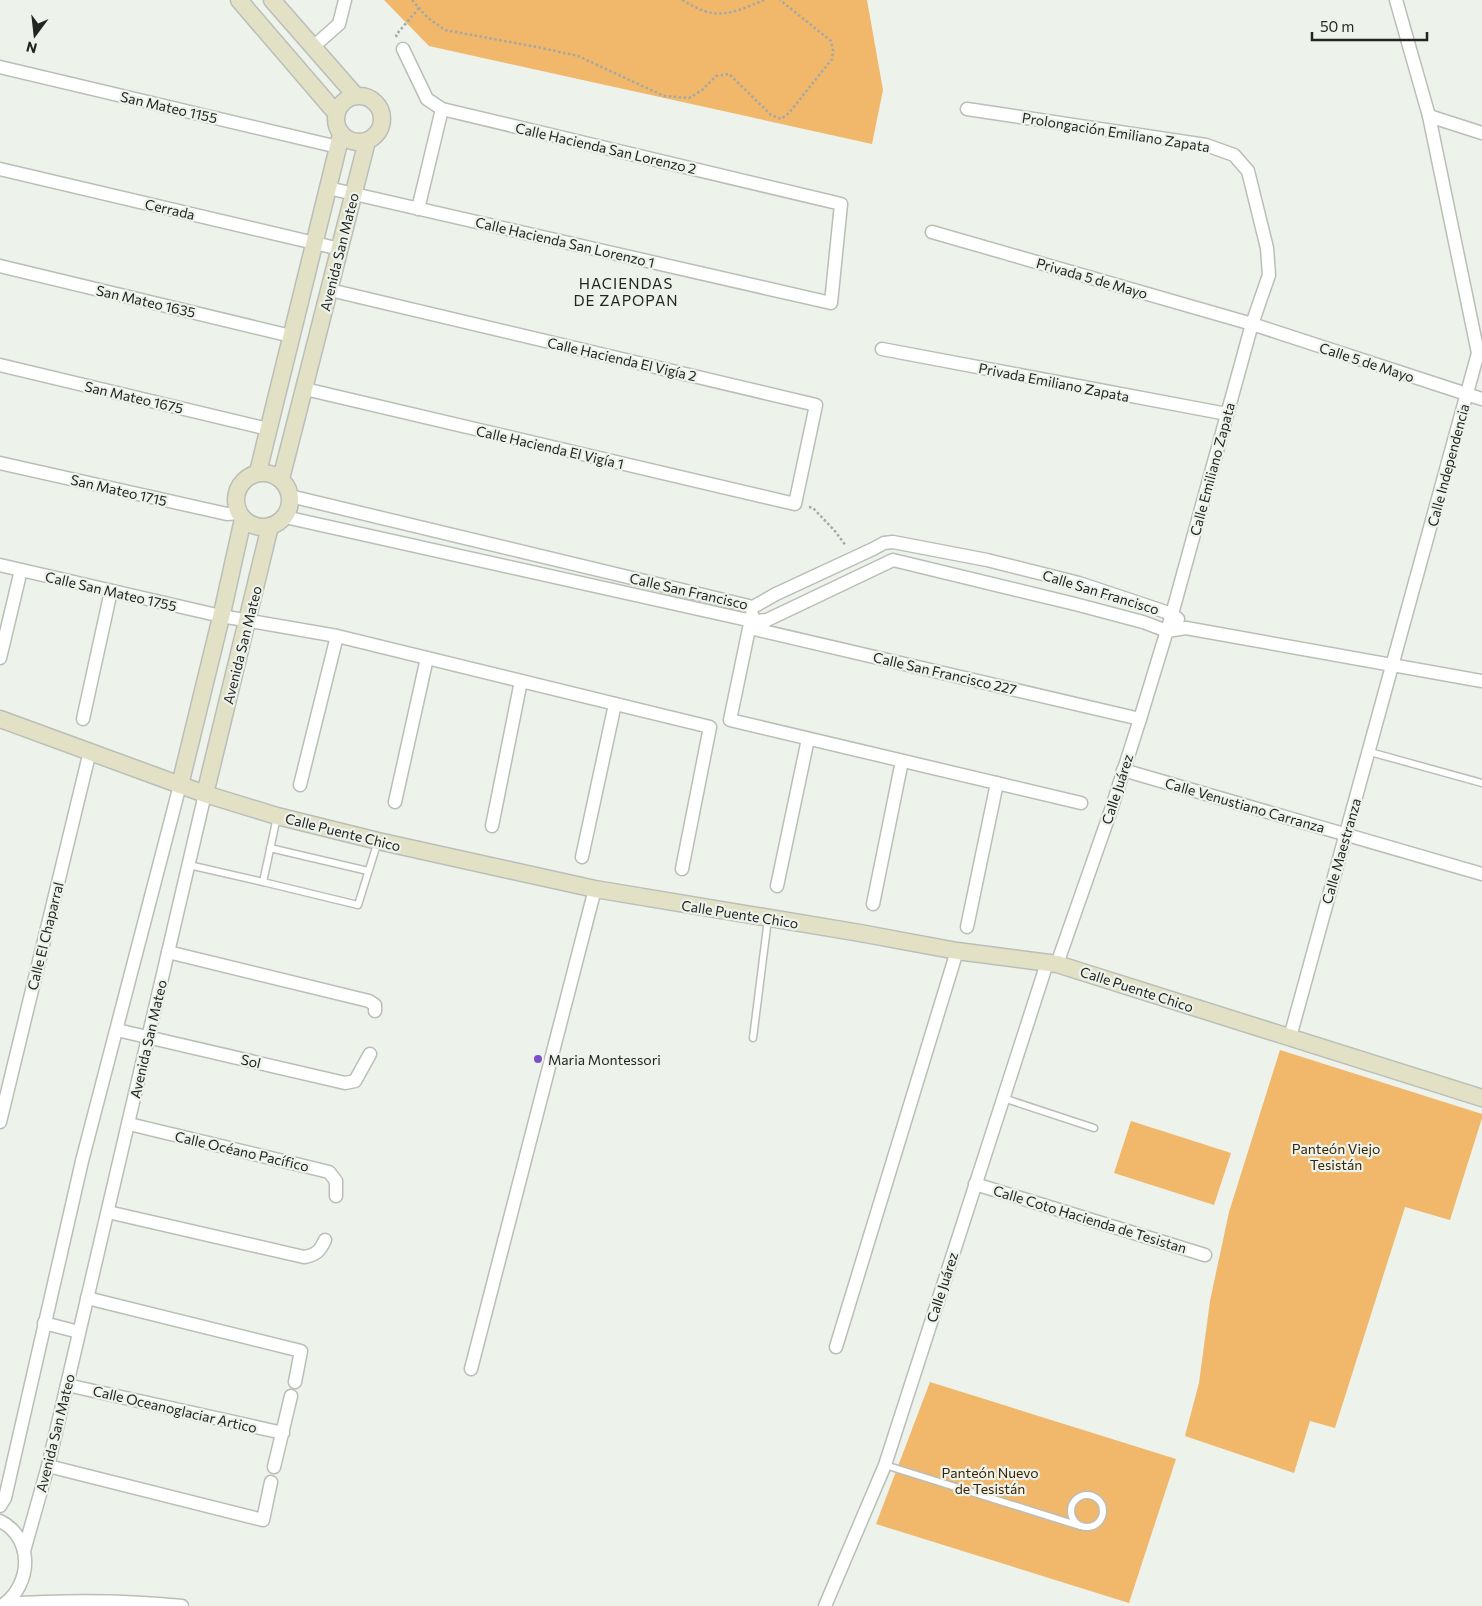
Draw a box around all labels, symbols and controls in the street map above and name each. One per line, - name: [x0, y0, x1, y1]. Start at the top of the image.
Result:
- north arrow: [10, 10, 60, 60]
- scale bar: [1312, 10, 1427, 42]
- text: 50 m: [1320, 17, 1354, 35]
- text: N: [24, 38, 39, 58]
- street label: San Mateo 1155: [119, 88, 219, 126]
- street label: Prolongación Emiliano Zapata: [1021, 109, 1211, 155]
- street label: Calle Hacienda San Lorenzo 2: [514, 119, 698, 177]
- street label: Avenida San Mateo: [316, 191, 362, 313]
- street label: Cerrada: [143, 195, 197, 223]
- street label: Calle Hacienda San Lorenzo 1: [474, 213, 656, 271]
- street label: Privada 5 de Mayo: [1034, 254, 1150, 302]
- district label: HACIENDAS DE ZAPOPAN: [573, 274, 679, 309]
- street label: San Mateo 1635: [95, 281, 197, 321]
- street label: Calle Hacienda El Vigía 2: [546, 334, 698, 385]
- street label: Calle 5 de Mayo: [1317, 339, 1417, 385]
- street label: Privada Emiliano Zapata: [977, 359, 1131, 405]
- street label: San Mateo 1675: [83, 377, 185, 417]
- street label: Calle Emiliano Zapata: [1186, 401, 1238, 537]
- street label: Calle Independencia: [1423, 402, 1473, 528]
- street label: Calle Hacienda El Vigía 1: [475, 422, 625, 472]
- street label: San Mateo 1715: [69, 471, 169, 509]
- street label: Calle San Francisco: [1041, 566, 1161, 618]
- street label: Calle San Mateo 1755: [44, 568, 178, 614]
- street label: Calle San Francisco: [628, 569, 750, 613]
- street label: Avenida San Mateo: [219, 584, 265, 706]
- street label: Calle San Francisco 227: [872, 648, 1018, 698]
- street label: Calle Juárez: [1098, 752, 1136, 826]
- street label: Calle Venustiano Carranza: [1163, 774, 1327, 836]
- street label: Calle Maestranza: [1318, 796, 1364, 906]
- street label: Calle Puente Chico: [284, 809, 402, 855]
- street label: Calle El Chaparral: [23, 880, 67, 992]
- street label: Calle Puente Chico: [680, 896, 800, 932]
- street label: Calle Puente Chico: [1078, 963, 1196, 1015]
- street label: Avenida San Mateo: [126, 978, 170, 1100]
- street label: Sol: [239, 1050, 263, 1072]
- place label: Maria Montessori: [548, 1051, 661, 1068]
- marker: Maria Montessori: [532, 1053, 544, 1065]
- street label: Calle Océano Pacífico: [173, 1127, 311, 1175]
- park label: Panteón Viejo Tesistán: [1292, 1140, 1380, 1173]
- street label: Calle Coto Hacienda de Tesistan: [991, 1181, 1189, 1257]
- street label: Calle Juárez: [923, 1250, 961, 1324]
- street label: Avenida San Mateo: [32, 1372, 78, 1494]
- street label: Calle Oceanoglaciar Artico: [91, 1382, 259, 1436]
- park label: Panteón Nuevo de Tesistán: [941, 1464, 1039, 1497]

